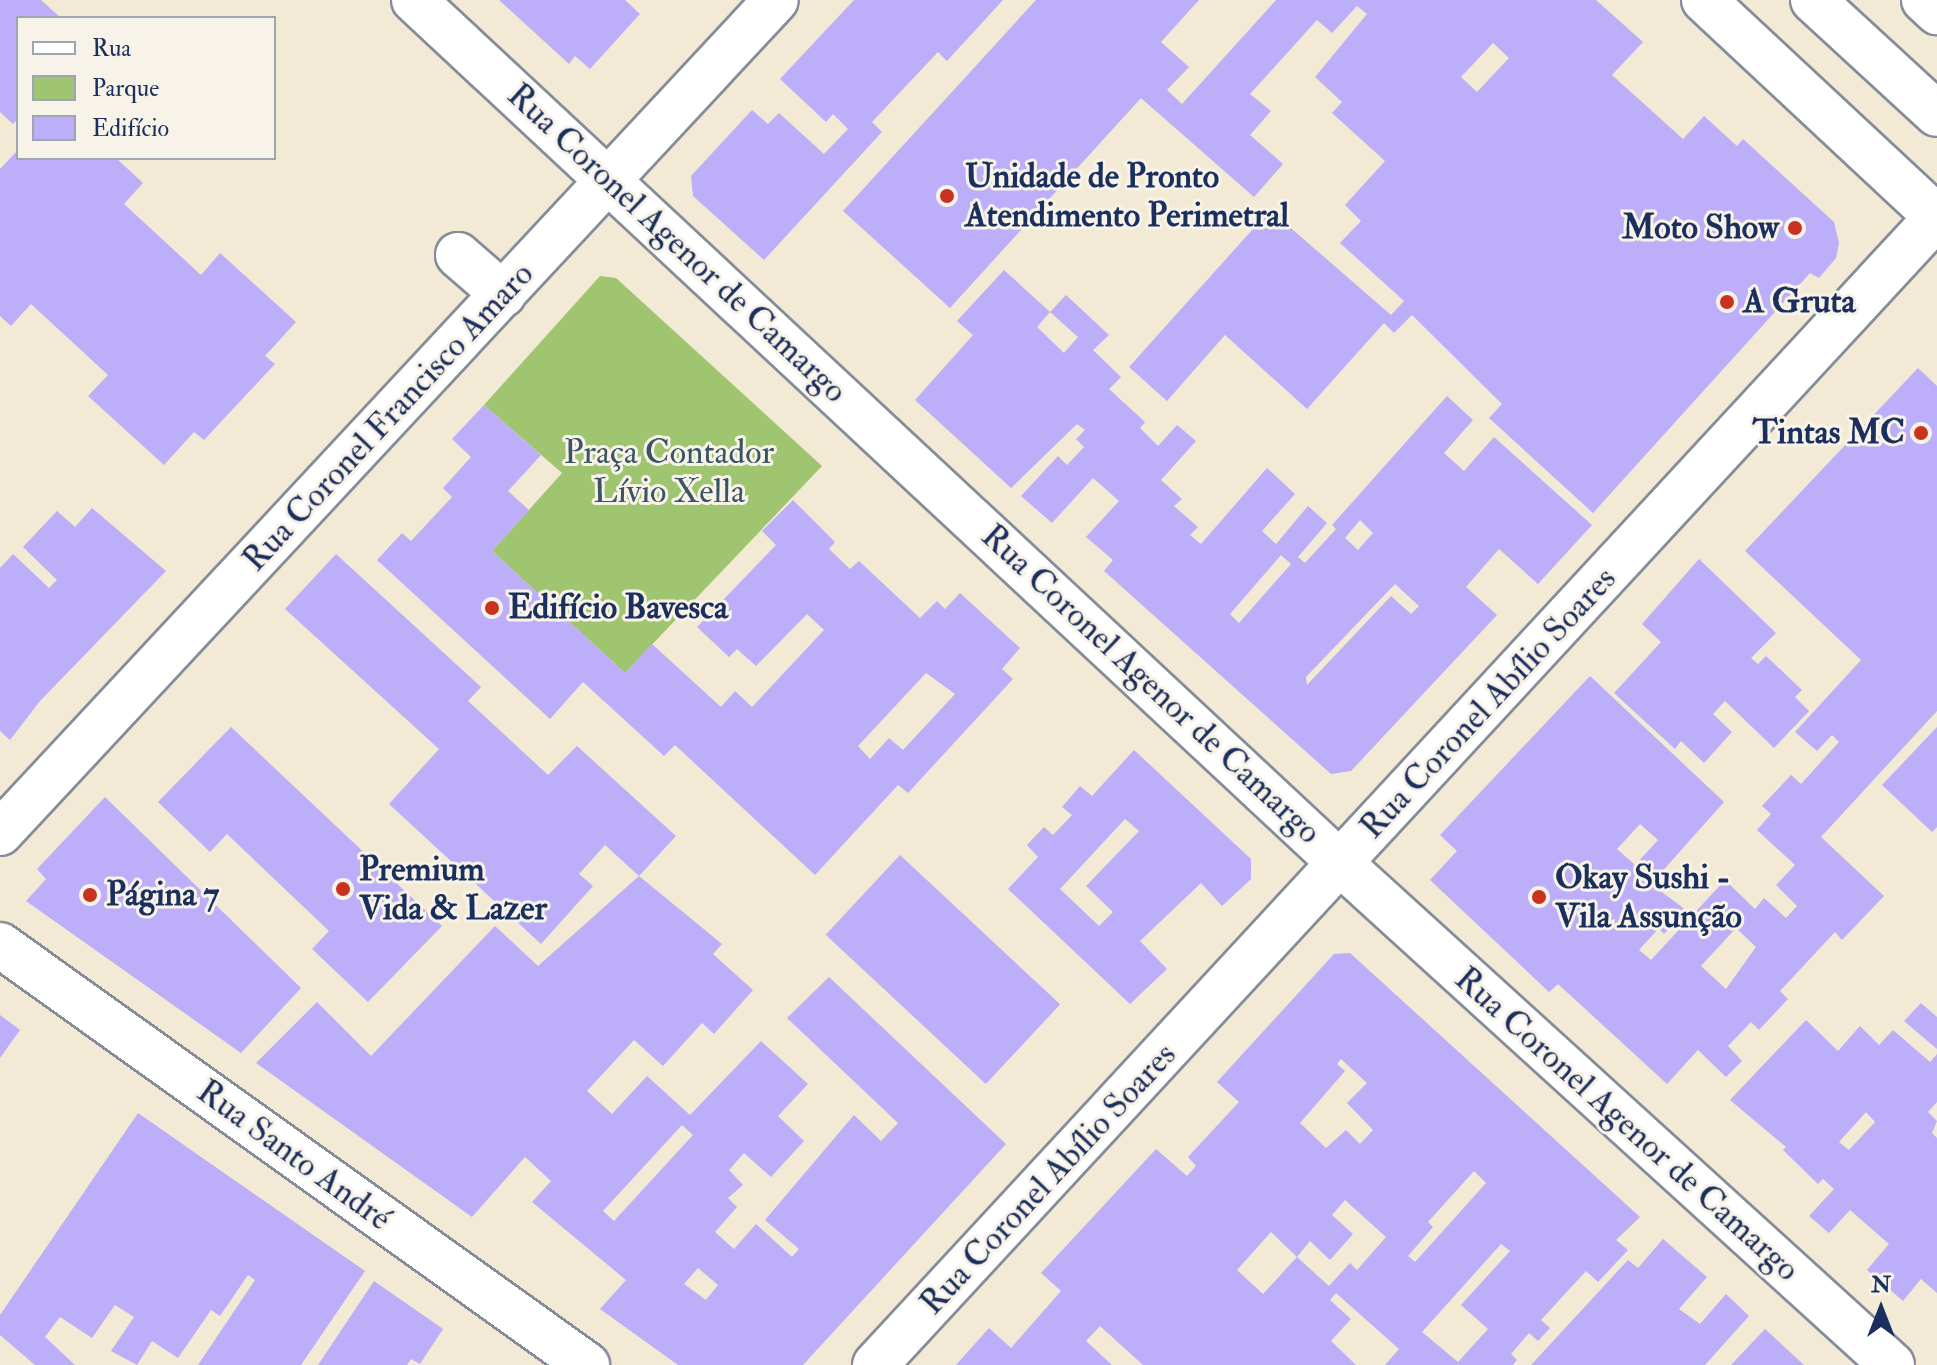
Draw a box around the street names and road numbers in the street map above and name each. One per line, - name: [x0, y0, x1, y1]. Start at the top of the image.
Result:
- street label: Rua Coronel Agenor de Camargo: [499, 75, 855, 411]
- street label: Rua Coronel Francisco Amaro: [234, 254, 542, 580]
- street label: Rua Coronel Agenor de Camargo: [973, 516, 1329, 852]
- street label: Rua Coronel Abílio Soares: [1352, 559, 1624, 847]
- street label: Rua Coronel Agenor de Camargo: [1446, 958, 1808, 1290]
- street label: Rua Coronel Abílio Soares: [912, 1035, 1184, 1323]
- street label: Rua Santo André: [189, 1071, 399, 1239]

